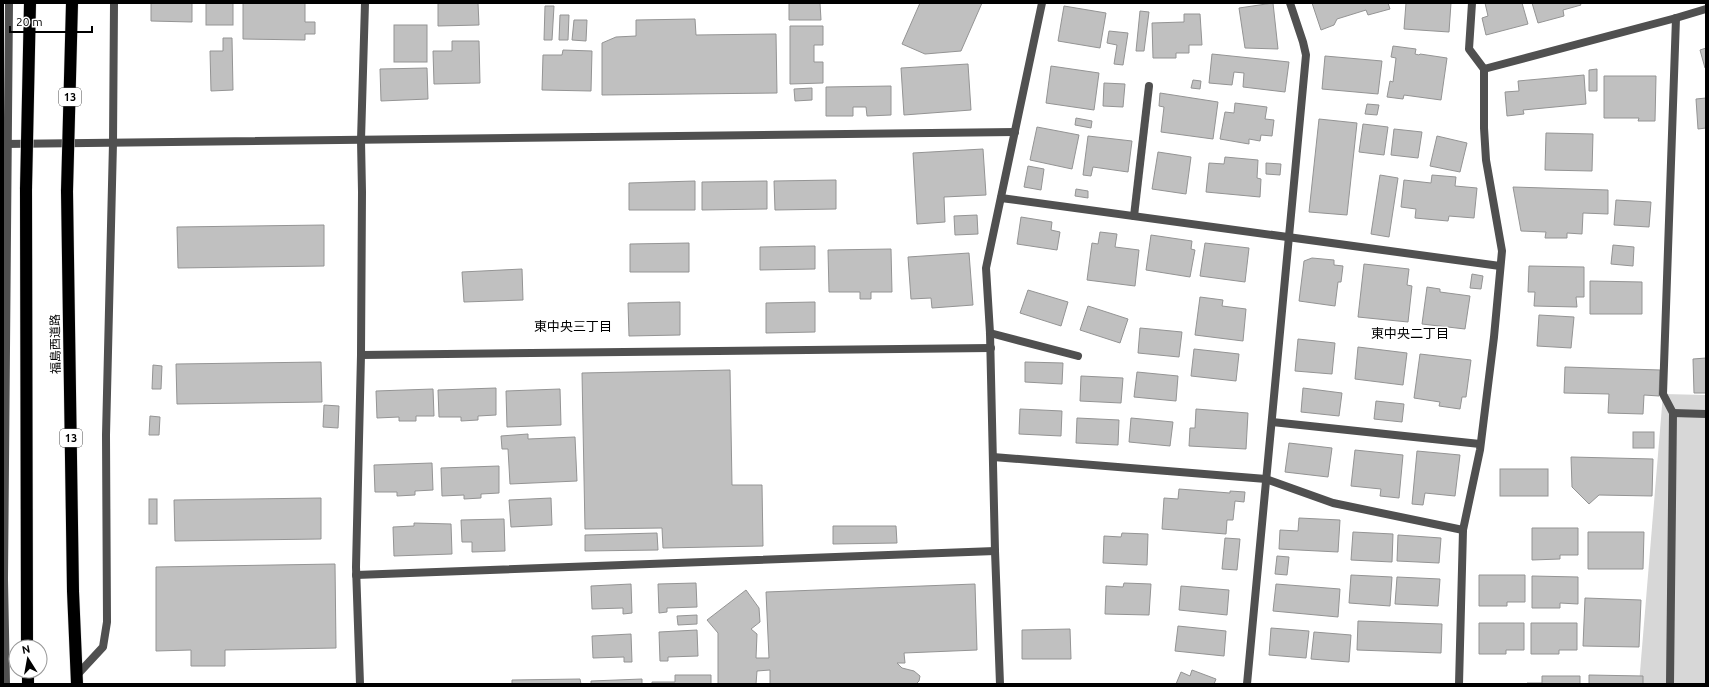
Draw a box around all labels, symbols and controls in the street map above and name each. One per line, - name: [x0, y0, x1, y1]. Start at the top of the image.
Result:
- scale bar: [10, 8, 92, 34]
- text: 20 m: [16, 15, 43, 28]
- road number: 13: [59, 88, 81, 106]
- street label: 福島西道路: [48, 314, 62, 374]
- district label: 東中央三丁目: [534, 319, 612, 333]
- district label: 東中央二丁目: [1371, 326, 1449, 340]
- road number: 13: [60, 429, 82, 447]
- north arrow: [8, 639, 48, 679]
- text: N: [21, 643, 31, 656]

